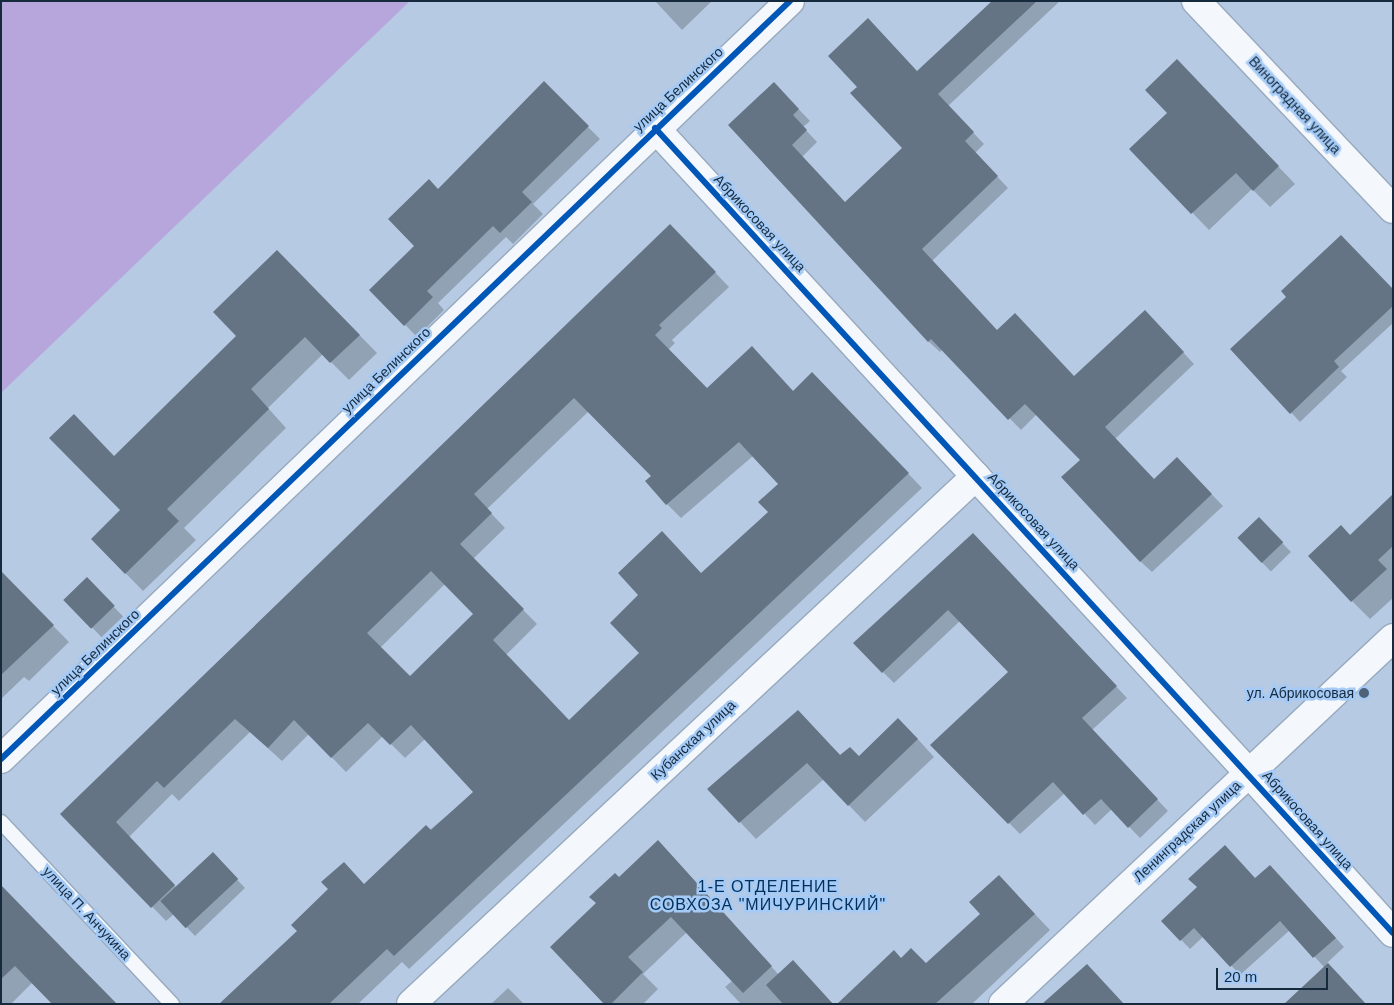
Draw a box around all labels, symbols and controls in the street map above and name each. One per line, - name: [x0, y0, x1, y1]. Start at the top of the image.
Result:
- street label: улица Белинского: [630, 43, 726, 135]
- street label: Виноградная улица: [1246, 53, 1344, 157]
- street label: Абрикосовая улица: [711, 171, 809, 275]
- street label: улица Белинского: [338, 324, 434, 416]
- street label: Абрикосовая улица: [985, 469, 1083, 573]
- street label: улица Белинского: [47, 606, 143, 698]
- place label: ул. Абрикосовая: [1247, 685, 1354, 701]
- marker: ул. Абрикосовая: [1358, 687, 1370, 699]
- street label: Кубанская улица: [647, 696, 739, 784]
- street label: Абрикосовая улица: [1259, 767, 1357, 873]
- street label: Ленинградская улица: [1130, 777, 1244, 885]
- street label: улица П. Анчукина: [40, 863, 134, 963]
- district label: 1-Е ОТДЕЛЕНИЕ СОВХОЗА "МИЧУРИНСКИЙ": [647, 877, 889, 915]
- scale bar: [1219, 958, 1332, 990]
- text: 20 m: [1224, 968, 1257, 985]

